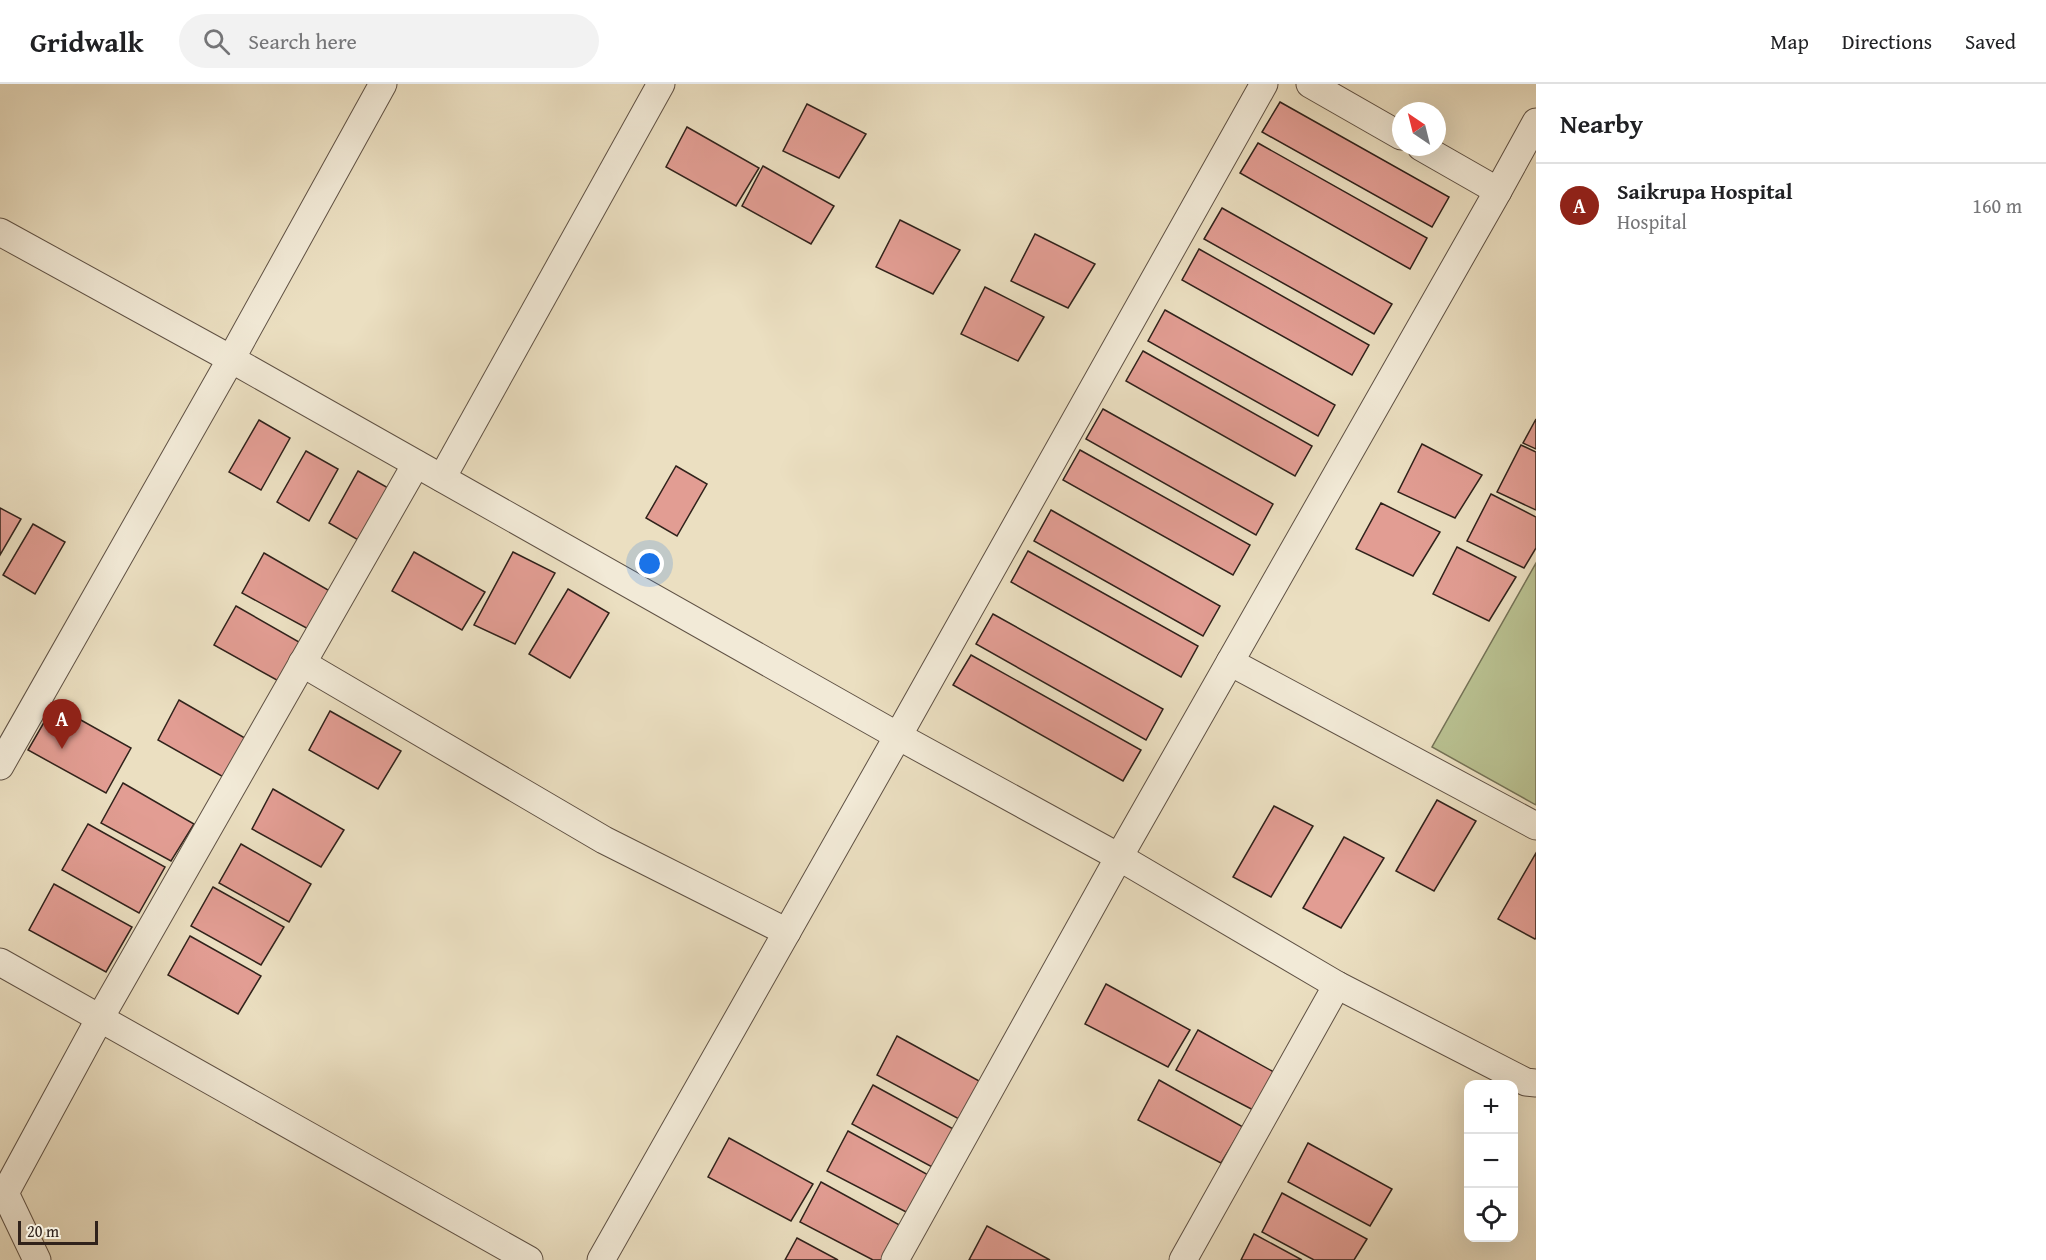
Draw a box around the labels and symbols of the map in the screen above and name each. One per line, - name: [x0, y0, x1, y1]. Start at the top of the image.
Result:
- north arrow: [1392, 102, 1446, 156]
- your location: [635, 549, 664, 578]
- pin: A: [42, 700, 82, 749]
- scale bar: [18, 1218, 98, 1246]

